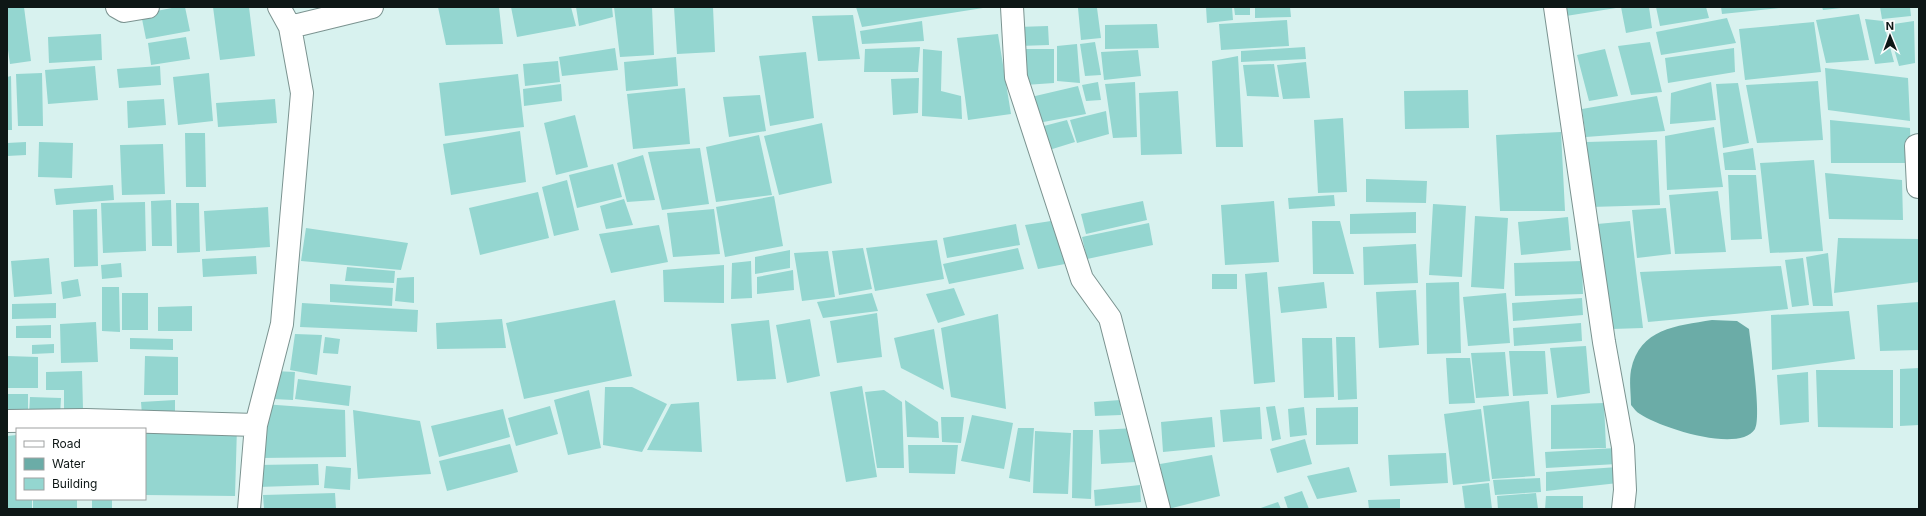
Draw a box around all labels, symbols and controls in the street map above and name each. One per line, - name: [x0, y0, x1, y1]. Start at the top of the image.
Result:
- north arrow: [1870, 16, 1910, 56]
- text: N: [1886, 19, 1894, 33]
- legend: [16, 428, 146, 500]
- text: Road: [52, 436, 81, 451]
- text: Water: [52, 456, 86, 471]
- text: Building: [52, 476, 97, 491]

